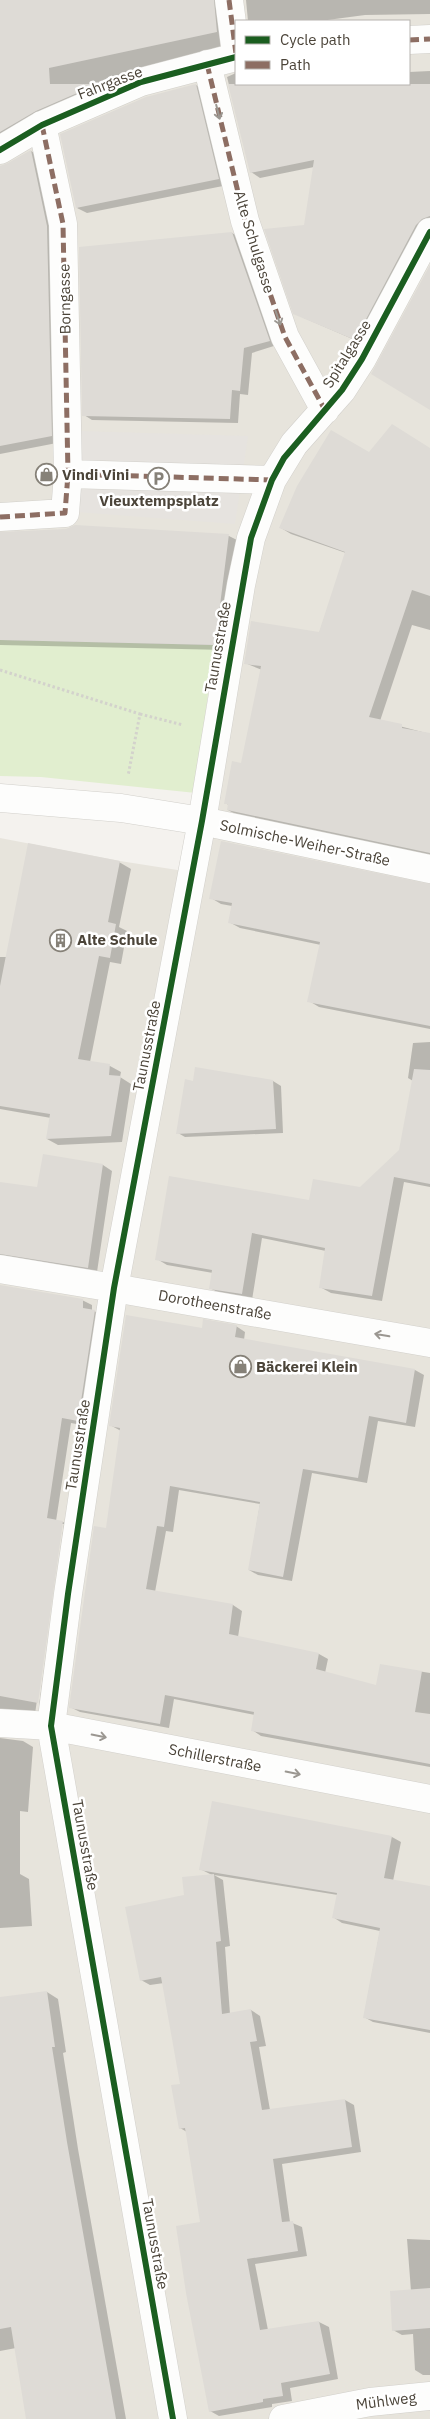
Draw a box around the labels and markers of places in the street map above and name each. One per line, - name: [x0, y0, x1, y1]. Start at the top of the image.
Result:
- shop icon: Vindi Vini: [34, 463, 58, 487]
- place label: Vindi Vini: [62, 465, 129, 484]
- parking icon: Vieuxtempsplatz: [147, 466, 171, 490]
- place label: Vieuxtempsplatz: [99, 491, 219, 510]
- building icon: Alte Schule: [49, 928, 73, 952]
- place label: Alte Schule: [77, 930, 157, 949]
- shop icon: Bäckerei Klein: [228, 1355, 252, 1379]
- place label: Bäckerei Klein: [256, 1357, 358, 1376]

